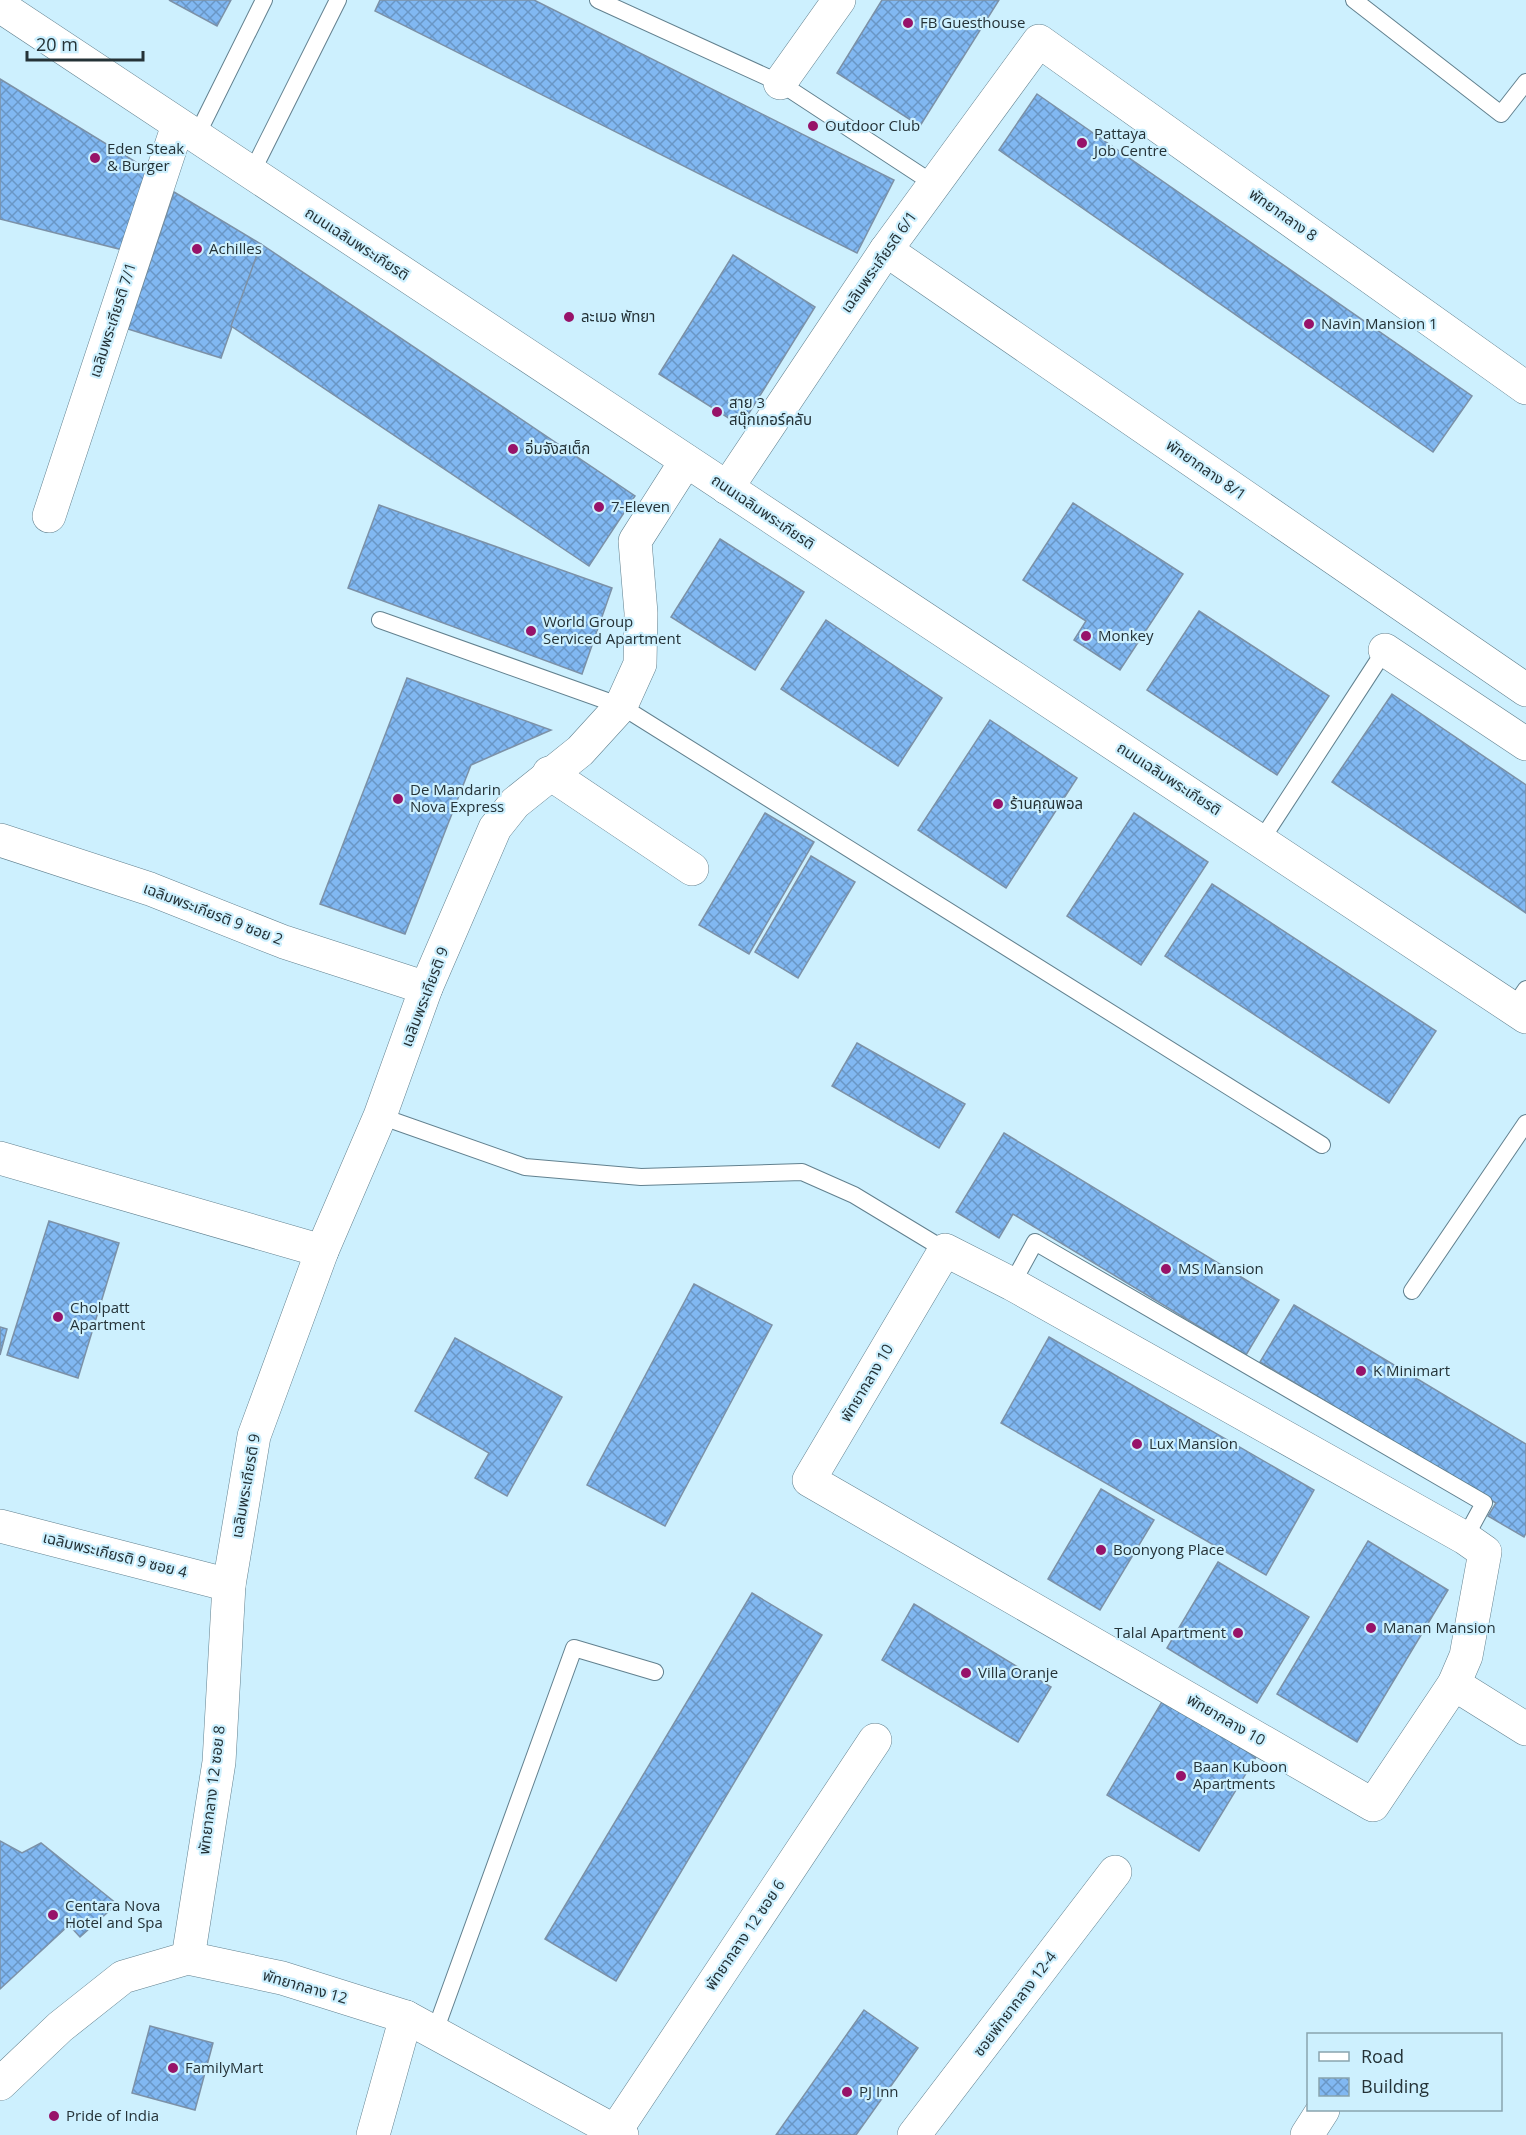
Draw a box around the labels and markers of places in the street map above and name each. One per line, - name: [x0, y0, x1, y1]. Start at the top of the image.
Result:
- place label: FB Guesthouse: [920, 12, 1025, 32]
- marker: FB Guesthouse: [901, 16, 915, 30]
- place label: Outdoor Club: [825, 115, 920, 135]
- marker: Outdoor Club: [806, 119, 820, 133]
- place label: Pattaya Job Centre: [1092, 123, 1167, 160]
- marker: Pattaya Job Centre: [1075, 136, 1089, 150]
- place label: Eden Steak & Burger: [107, 138, 184, 175]
- marker: Eden Steak & Burger: [88, 151, 102, 165]
- place label: Achilles: [209, 238, 262, 258]
- marker: Achilles: [190, 242, 204, 256]
- place label: ละเมอ พัทยา: [581, 306, 655, 326]
- marker: ละเมอ พัทยา: [562, 310, 576, 324]
- place label: Navin Mansion 1: [1321, 313, 1438, 333]
- marker: Navin Mansion 1: [1302, 317, 1316, 331]
- place label: สาย 3 สนุ๊กเกอร์คลับ: [729, 392, 812, 429]
- marker: สาย 3 สนุ๊กเกอร์คลับ: [710, 405, 724, 419]
- place label: อิ่มจังสเต็ก: [525, 438, 590, 458]
- marker: อิ่มจังสเต็ก: [506, 442, 520, 456]
- place label: 7-Eleven: [611, 496, 670, 516]
- marker: 7-Eleven: [592, 500, 606, 514]
- place label: World Group Serviced Apartment: [543, 611, 681, 648]
- marker: World Group Serviced Apartment: [524, 624, 538, 638]
- place label: Monkey: [1098, 625, 1154, 645]
- marker: Monkey: [1079, 629, 1093, 643]
- place label: De Mandarin Nova Express: [410, 779, 504, 816]
- marker: De Mandarin Nova Express: [391, 792, 405, 806]
- place label: ร้านคุณพอล: [1010, 793, 1083, 813]
- marker: ร้านคุณพอล: [991, 797, 1005, 811]
- place label: MS Mansion: [1178, 1258, 1264, 1278]
- marker: MS Mansion: [1159, 1262, 1173, 1276]
- place label: Cholpatt Apartment: [70, 1297, 145, 1334]
- marker: Cholpatt Apartment: [51, 1310, 65, 1324]
- place label: K Minimart: [1373, 1360, 1450, 1380]
- marker: K Minimart: [1354, 1364, 1368, 1378]
- place label: Lux Mansion: [1149, 1433, 1238, 1453]
- marker: Lux Mansion: [1130, 1437, 1144, 1451]
- place label: Boonyong Place: [1113, 1539, 1224, 1559]
- marker: Boonyong Place: [1094, 1543, 1108, 1557]
- place label: Manan Mansion: [1383, 1617, 1496, 1637]
- marker: Manan Mansion: [1364, 1621, 1378, 1635]
- place label: Talal Apartment: [1114, 1622, 1226, 1642]
- marker: Talal Apartment: [1231, 1626, 1245, 1640]
- place label: Villa Oranje: [978, 1662, 1058, 1682]
- marker: Villa Oranje: [959, 1666, 973, 1680]
- place label: Baan Kuboon Apartments: [1193, 1756, 1287, 1793]
- marker: Baan Kuboon Apartments: [1174, 1769, 1188, 1783]
- place label: Centara Nova Hotel and Spa: [65, 1895, 163, 1932]
- marker: Centara Nova Hotel and Spa: [46, 1908, 60, 1922]
- place label: FamilyMart: [185, 2057, 263, 2077]
- marker: FamilyMart: [166, 2061, 180, 2075]
- place label: PJ Inn: [859, 2081, 899, 2101]
- marker: PJ Inn: [840, 2085, 854, 2099]
- place label: Pride of India: [66, 2105, 159, 2125]
- marker: Pride of India: [47, 2109, 61, 2123]

